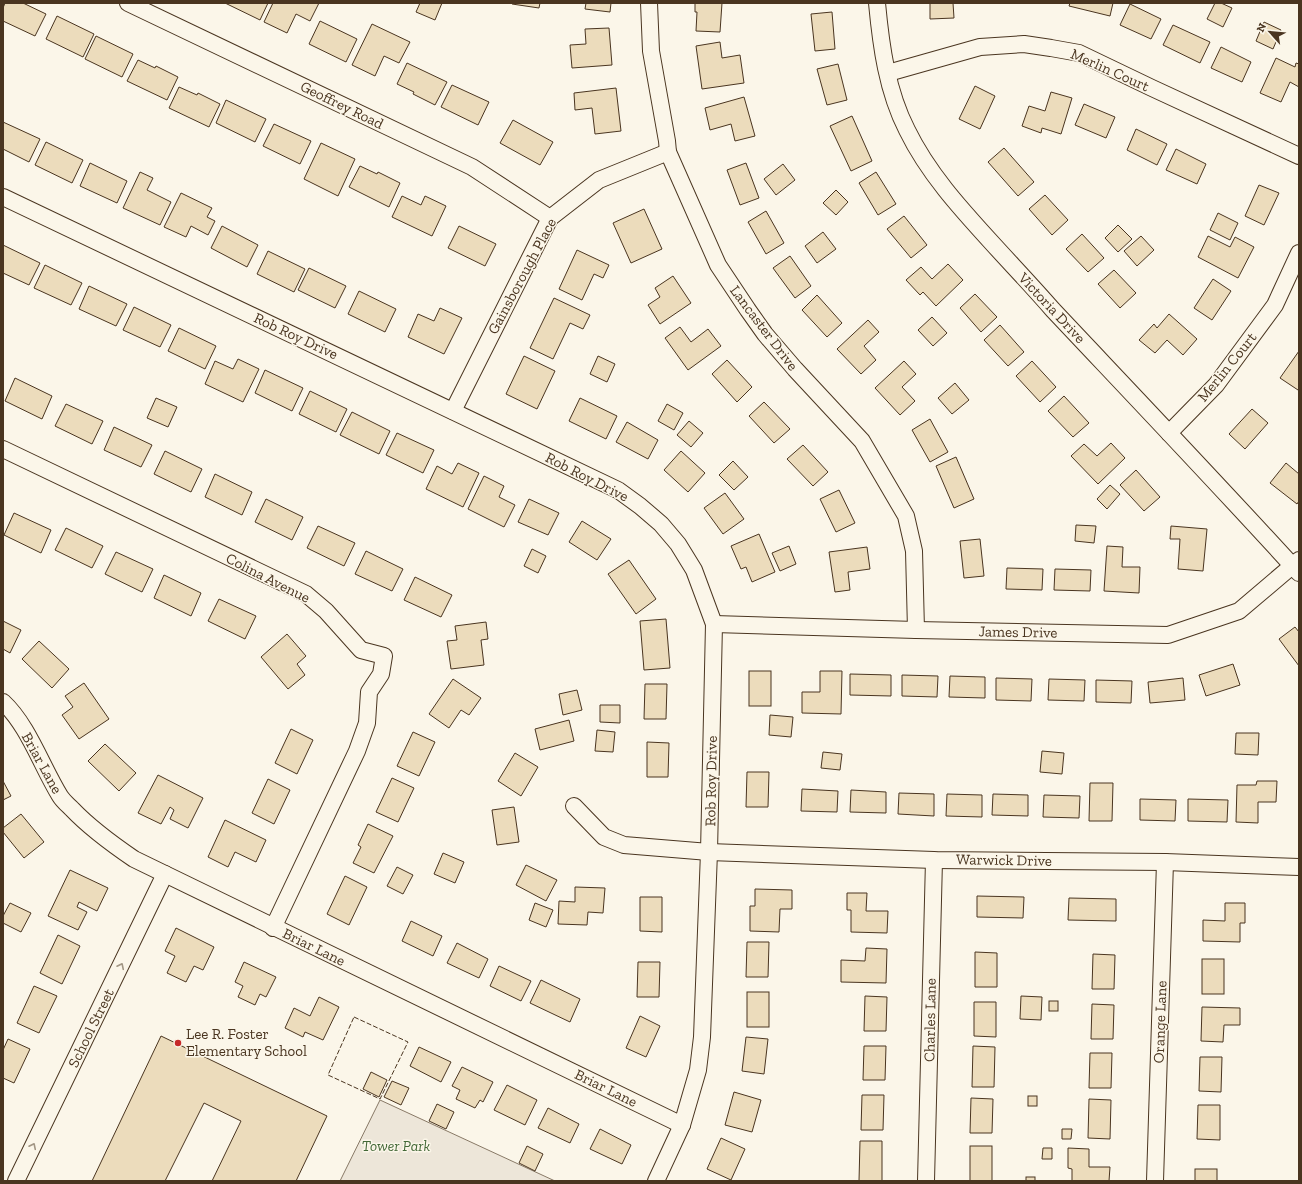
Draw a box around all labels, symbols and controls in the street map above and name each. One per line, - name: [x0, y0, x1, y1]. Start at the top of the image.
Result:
- north arrow: [1250, 12, 1290, 52]
- text: N: [1254, 20, 1270, 34]
- street label: Merlin Court: [1068, 45, 1152, 95]
- street label: Geoffrey Road: [297, 77, 387, 133]
- street label: Gainsborough Place: [484, 215, 560, 337]
- street label: Victoria Drive: [1014, 268, 1089, 347]
- street label: Lancaster Drive: [726, 282, 802, 374]
- street label: Rob Roy Drive: [251, 309, 341, 363]
- street label: Merlin Court: [1194, 328, 1261, 405]
- street label: Rob Roy Drive: [542, 448, 632, 506]
- street label: Colina Avenue: [223, 549, 313, 607]
- street label: James Drive: [978, 622, 1058, 642]
- street label: Briar Lane: [18, 729, 66, 797]
- street label: Rob Roy Drive: [701, 735, 721, 827]
- street label: Warwick Drive: [956, 850, 1052, 870]
- street label: Briar Lane: [280, 924, 348, 970]
- one-way arrow: [116, 963, 124, 970]
- street label: Charles Lane: [920, 978, 940, 1062]
- street label: Orange Lane: [1150, 980, 1170, 1064]
- street label: School Street: [64, 985, 118, 1070]
- place label: Lee R. Foster Elementary School: [186, 1025, 307, 1060]
- marker: Lee R. Foster Elementary School: [173, 1038, 183, 1048]
- street label: Briar Lane: [572, 1065, 640, 1111]
- park label: Tower Park: [362, 1137, 430, 1155]
- one-way arrow: [28, 1143, 36, 1150]

